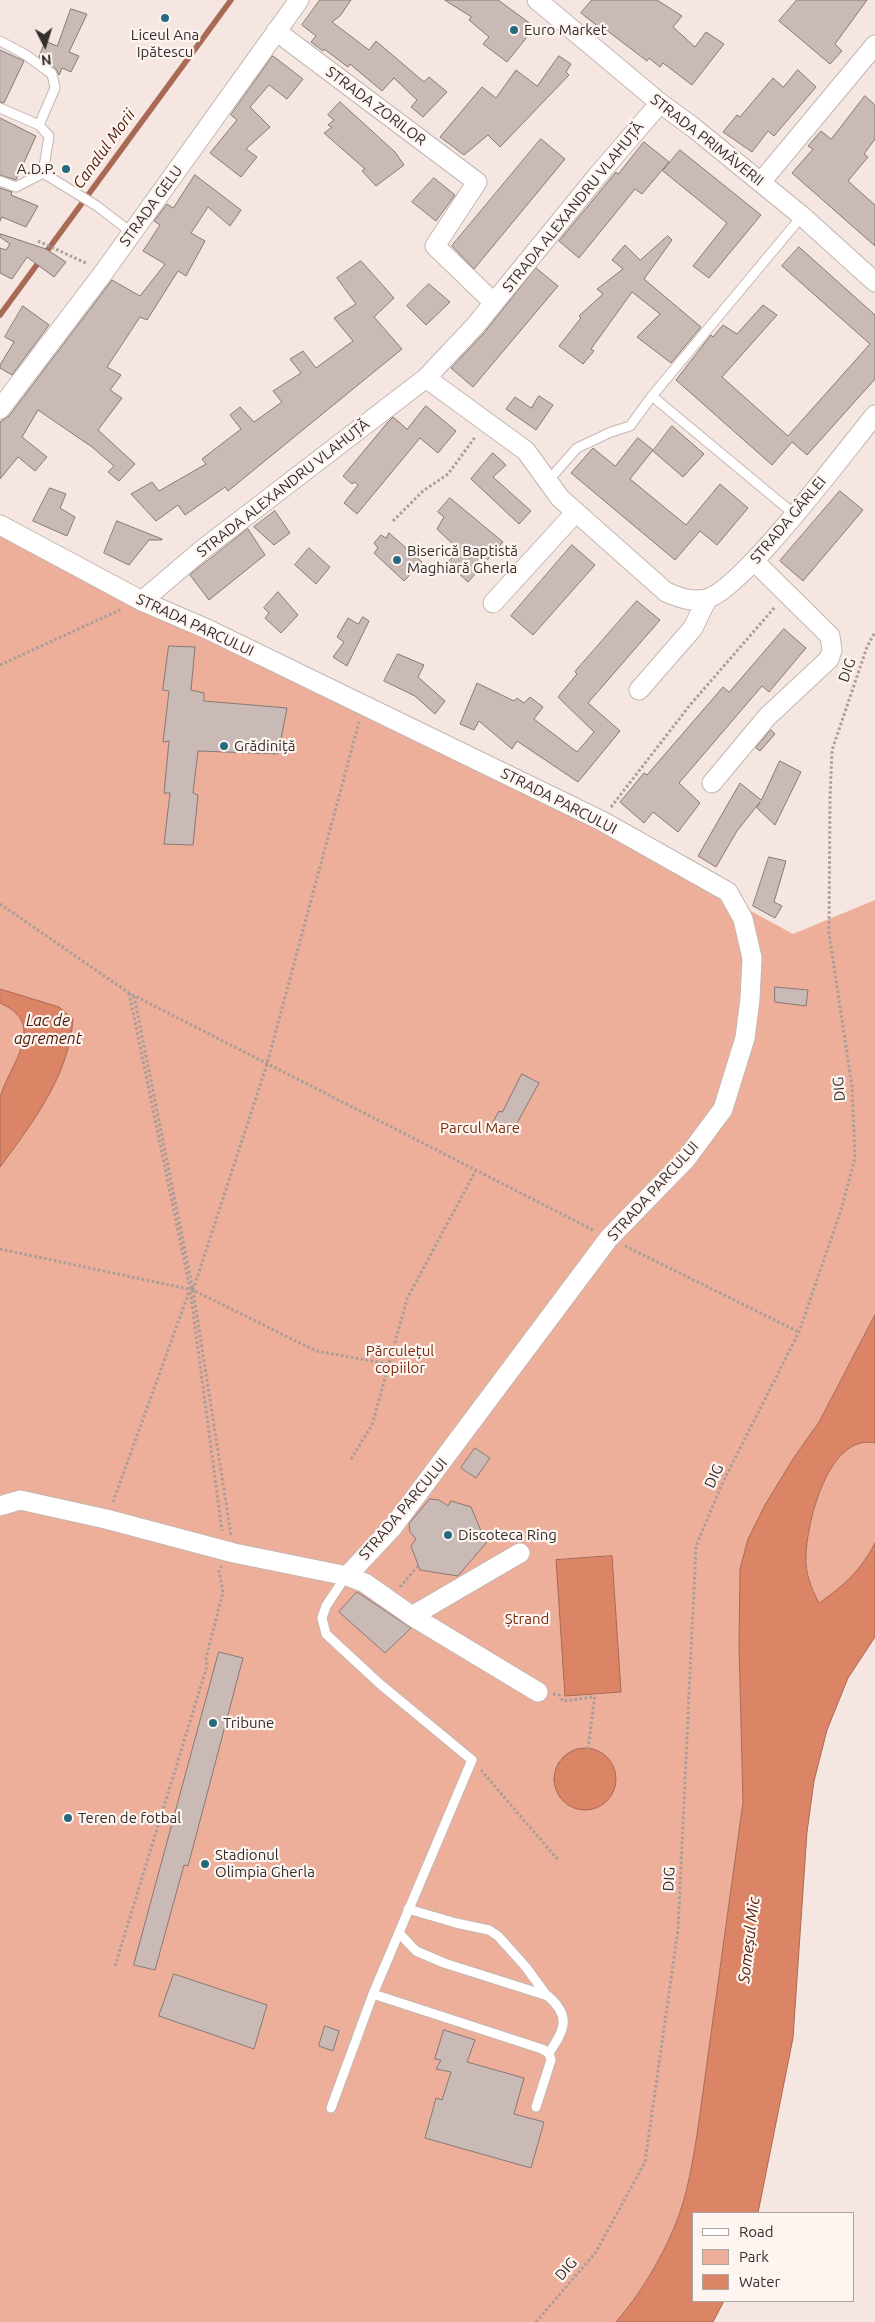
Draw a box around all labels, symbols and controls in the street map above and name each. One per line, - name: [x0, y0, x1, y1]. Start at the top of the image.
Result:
- marker: Liceul Ana Ipătescu: [159, 12, 171, 24]
- north arrow: [20, 20, 70, 70]
- place label: Euro Market: [524, 21, 607, 39]
- marker: Euro Market: [508, 24, 520, 36]
- place label: Liceul Ana Ipătescu: [131, 26, 199, 61]
- text: N: [40, 52, 52, 68]
- street label: STRADA ZORILOR: [322, 63, 430, 149]
- street label: STRADA PRIMĂVERII: [647, 90, 767, 190]
- water label: Canalul Morii: [69, 106, 139, 192]
- street label: STRADA ALEXANDRU VLAHUȚĂ: [499, 118, 647, 296]
- place label: A.D.P.: [17, 160, 56, 178]
- street label: STRADA GELU: [116, 162, 186, 250]
- marker: A.D.P.: [60, 163, 72, 175]
- street label: STRADA ALEXANDRU VLAHUȚĂ: [193, 415, 373, 561]
- street label: STRADA GÂRLEI: [746, 473, 830, 567]
- place label: Biserică Baptistă Maghiară Gherla: [407, 542, 518, 577]
- marker: Biserică Baptistă Maghiară Gherla: [391, 554, 403, 566]
- street label: STRADA PARCULUI: [133, 590, 257, 660]
- street label: DIG: [835, 656, 859, 684]
- place label: Grădiniță: [234, 737, 296, 755]
- marker: Grădiniță: [218, 740, 230, 752]
- street label: STRADA PARCULUI: [498, 764, 620, 838]
- water label: Lac de agrement: [14, 1011, 82, 1049]
- street label: DIG: [829, 1076, 849, 1102]
- park label: Parcul Mare: [440, 1119, 520, 1137]
- street label: STRADA PARCULUI: [604, 1138, 702, 1244]
- park label: Părculețul copiilor: [366, 1342, 434, 1377]
- street label: STRADA PARCULUI: [355, 1454, 451, 1564]
- street label: DIG: [701, 1461, 727, 1491]
- place label: Discoteca Ring: [458, 1526, 557, 1544]
- marker: Discoteca Ring: [442, 1529, 454, 1541]
- park label: Ștrand: [505, 1610, 549, 1628]
- place label: Tribune: [223, 1714, 274, 1732]
- marker: Tribune: [207, 1717, 219, 1729]
- place label: Teren de fotbal: [78, 1809, 181, 1827]
- marker: Teren de fotbal: [62, 1812, 74, 1824]
- place label: Stadionul Olimpia Gherla: [215, 1846, 315, 1881]
- marker: Stadionul Olimpia Gherla: [199, 1858, 211, 1870]
- street label: DIG: [659, 1866, 679, 1892]
- water label: Someșul Mic: [734, 1896, 764, 1984]
- legend: [692, 2212, 855, 2302]
- text: Road: [739, 2223, 774, 2240]
- text: Park: [739, 2248, 769, 2265]
- street label: DIG: [551, 2254, 581, 2284]
- text: Water: [739, 2273, 780, 2290]

